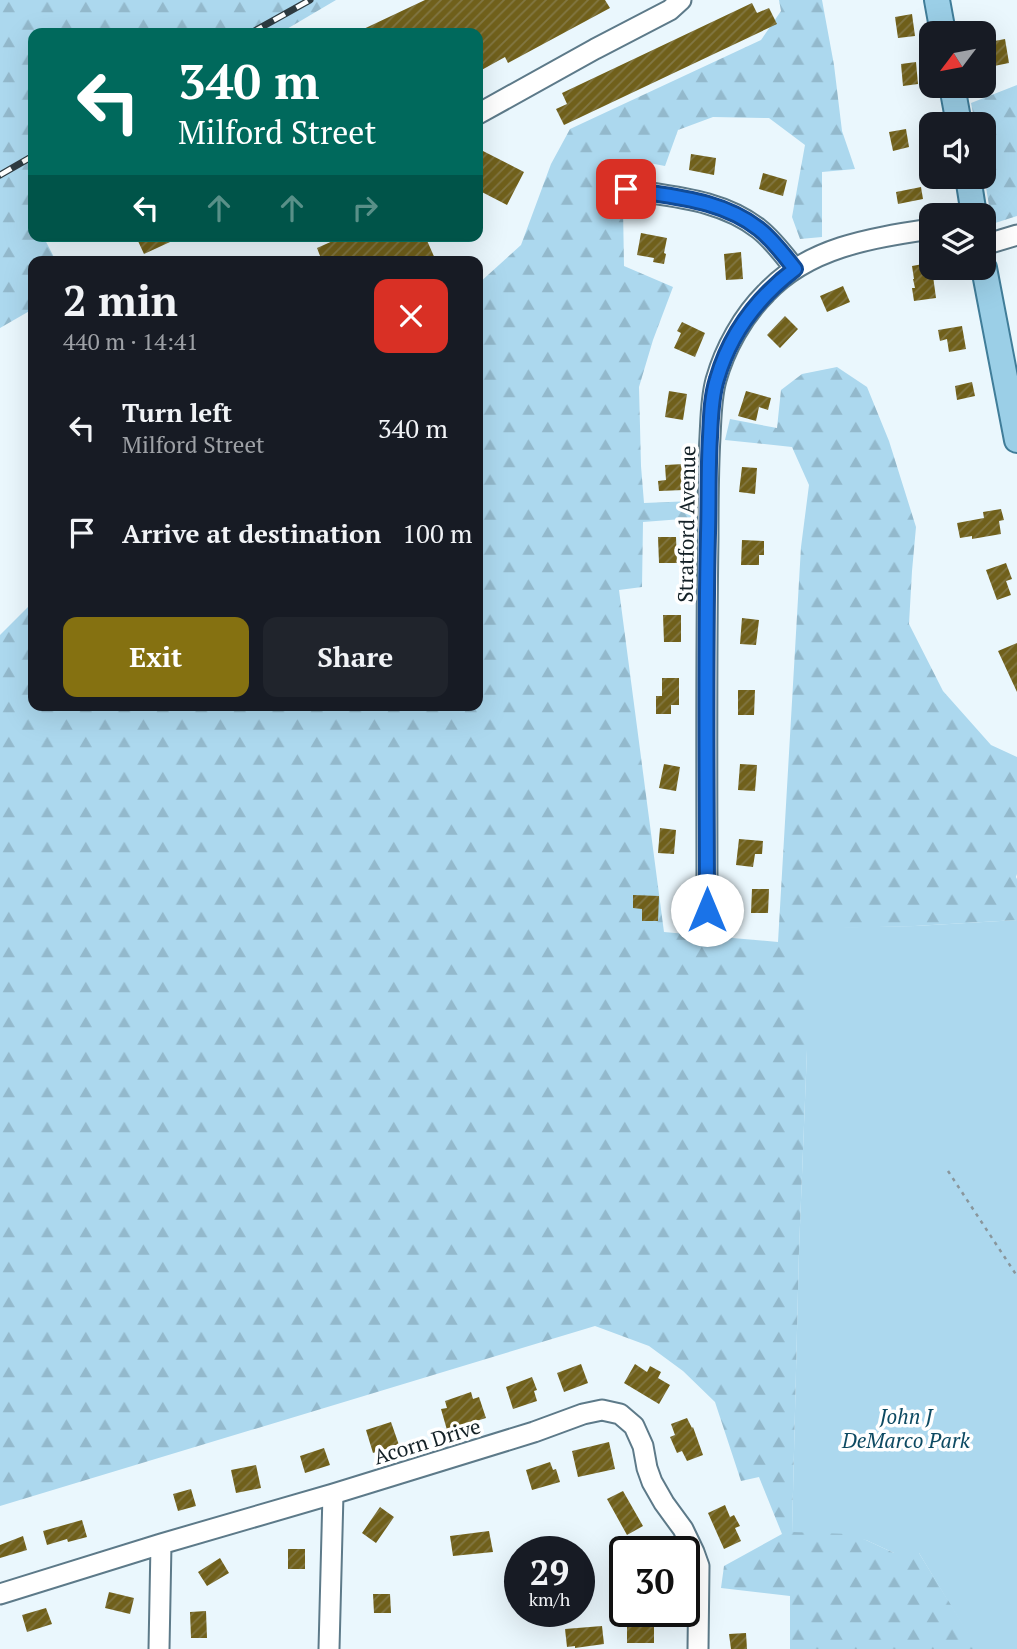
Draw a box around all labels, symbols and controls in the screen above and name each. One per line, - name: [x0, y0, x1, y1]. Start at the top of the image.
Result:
- north arrow: [919, 21, 996, 98]
- map controls: [919, 21, 996, 280]
- text: 340 m: [178, 48, 320, 113]
- icon: left: [63, 56, 154, 147]
- text: Milford Street: [178, 111, 376, 153]
- button: sound: [919, 112, 996, 189]
- pin: [596, 159, 656, 219]
- icon: arrive: [607, 170, 645, 208]
- icon: left: [127, 189, 165, 227]
- icon: ahead: [200, 189, 238, 227]
- icon: ahead: [273, 189, 311, 227]
- icon: right: [346, 189, 384, 227]
- button: layers: [919, 203, 996, 280]
- text: 2 min: [63, 272, 178, 328]
- button: close: [374, 279, 448, 353]
- text: 440 m · 14:41: [63, 326, 198, 357]
- text: Turn left: [122, 395, 232, 429]
- icon: left: [63, 409, 101, 447]
- text: 340 m: [378, 411, 448, 445]
- text: Milford Street: [122, 429, 265, 460]
- street label: Stratford Avenue: [671, 445, 701, 603]
- icon: arrive: [63, 514, 101, 552]
- text: Arrive at destination: [122, 516, 381, 550]
- text: 100 m: [402, 516, 473, 550]
- button: Exit: [63, 617, 249, 697]
- button: Share: [263, 617, 448, 697]
- position arrow: [670, 873, 744, 947]
- park label: John J DeMarco Park: [841, 1402, 971, 1454]
- street label: Acorn Drive: [370, 1411, 484, 1471]
- speed limit sign: 30: [609, 1536, 700, 1627]
- text: 29: [530, 1549, 569, 1595]
- text: km/h: [529, 1587, 570, 1611]

